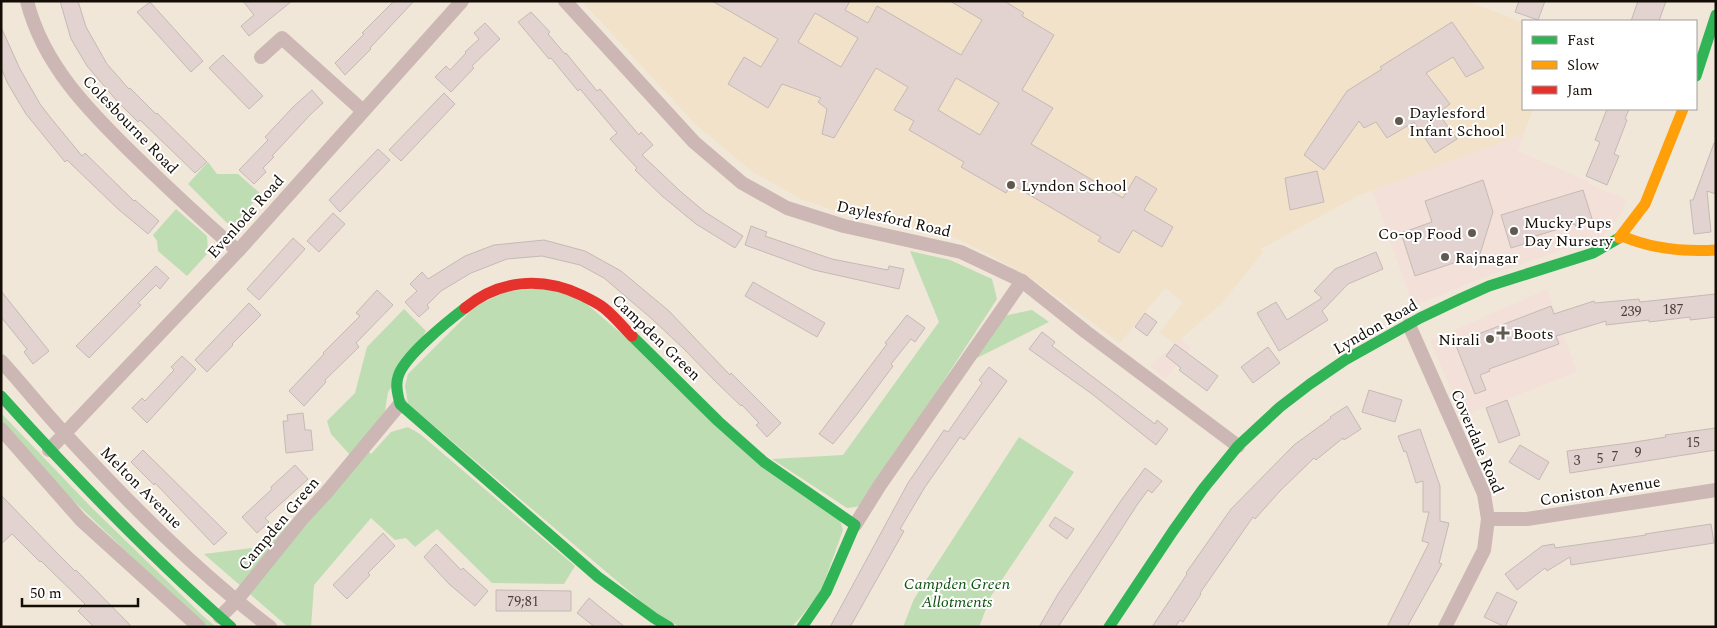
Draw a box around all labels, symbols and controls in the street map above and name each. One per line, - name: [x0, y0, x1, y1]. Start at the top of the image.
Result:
- legend: [1522, 20, 1697, 110]
- text: Fast: [1567, 29, 1595, 52]
- text: Slow: [1567, 54, 1599, 77]
- street label: Colesbourne Road: [77, 70, 184, 180]
- text: Jam: [1567, 79, 1593, 102]
- place label: Daylesford Infant School: [1409, 101, 1505, 143]
- marker: Daylesford Infant School: [1393, 115, 1405, 127]
- street label: Evenlode Road: [202, 169, 290, 264]
- place label: Lyndon School: [1021, 174, 1127, 198]
- marker: Lyndon School: [1005, 179, 1017, 191]
- street label: Daylesford Road: [834, 194, 953, 244]
- place label: Mucky Pups Day Nursery: [1524, 211, 1614, 253]
- place label: Co-op Food: [1378, 222, 1462, 246]
- marker: Mucky Pups Day Nursery: [1508, 225, 1520, 237]
- marker: Co-op Food: [1466, 227, 1478, 239]
- place label: Rajnagar: [1455, 246, 1518, 270]
- marker: Rajnagar: [1439, 251, 1451, 263]
- street label: Campden Green: [606, 289, 706, 387]
- street label: Lyndon Road: [1329, 293, 1422, 361]
- house number: 187: [1663, 299, 1684, 320]
- house number: 239: [1621, 301, 1642, 322]
- place label: Boots: [1513, 322, 1554, 346]
- marker: Boots: [1497, 327, 1509, 339]
- place label: Nirali: [1438, 328, 1480, 352]
- marker: Nirali: [1484, 333, 1496, 345]
- street label: Coverdale Road: [1444, 386, 1510, 497]
- house number: 15: [1686, 432, 1700, 453]
- street label: Melton Avenue: [95, 441, 188, 534]
- house number: 9: [1635, 442, 1642, 463]
- house number: 7: [1612, 446, 1619, 467]
- house number: 5: [1597, 448, 1604, 469]
- house number: 3: [1574, 450, 1581, 471]
- street label: Coniston Avenue: [1538, 470, 1662, 512]
- street label: Campden Green: [232, 472, 325, 576]
- park label: Campden Green Allotments: [904, 572, 1011, 614]
- scale bar: [22, 576, 139, 608]
- text: 50 m: [30, 582, 62, 605]
- house number: 79;81: [507, 591, 539, 612]

